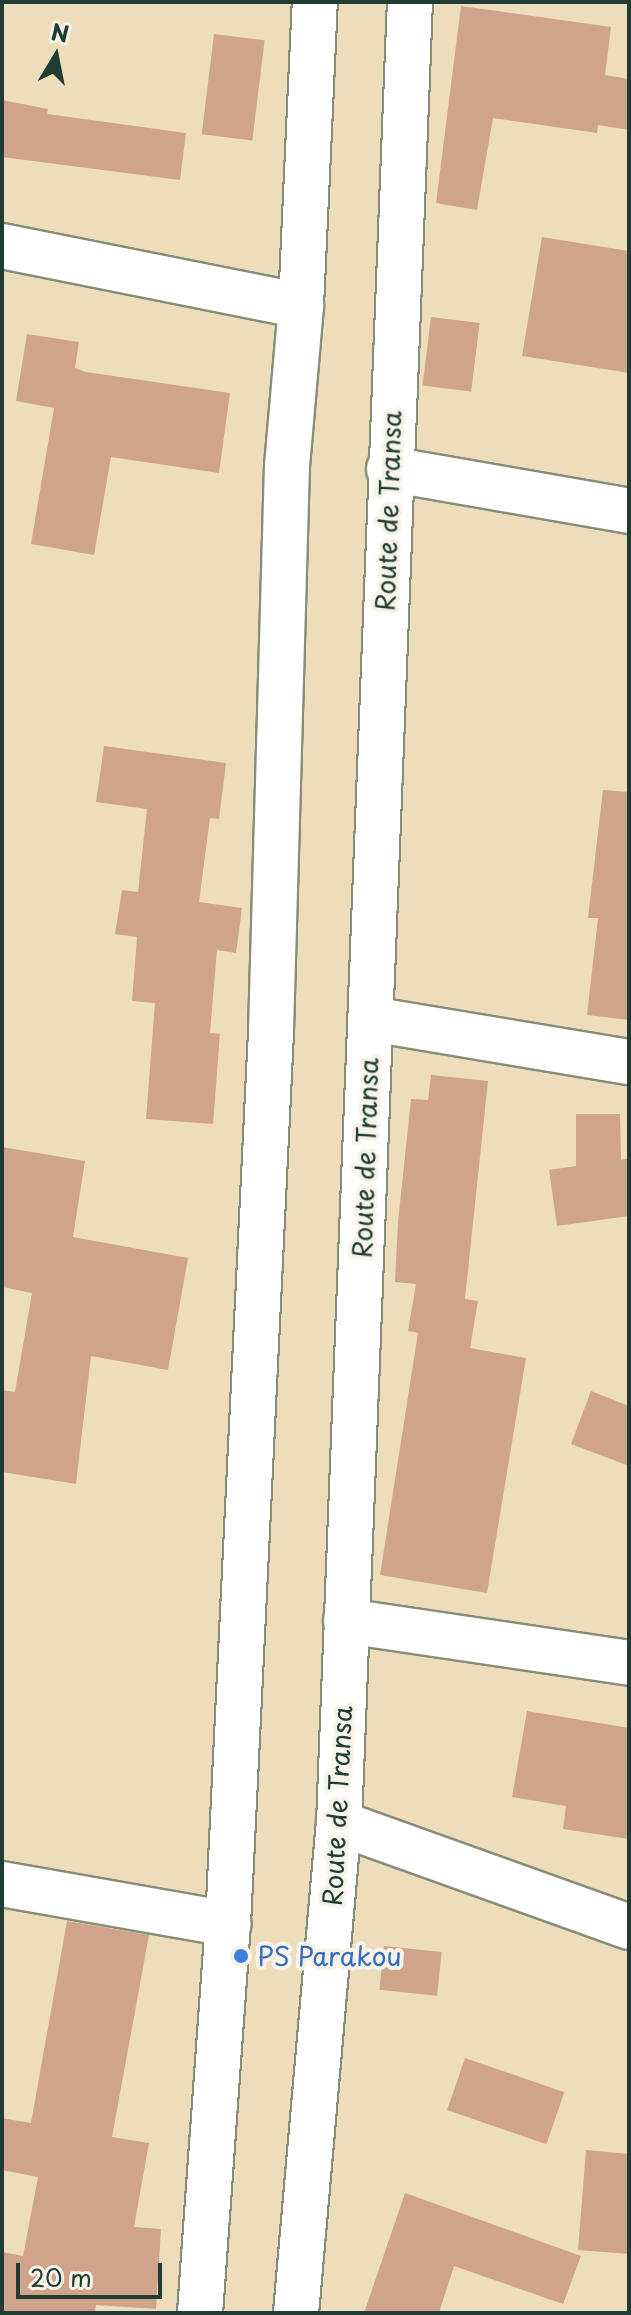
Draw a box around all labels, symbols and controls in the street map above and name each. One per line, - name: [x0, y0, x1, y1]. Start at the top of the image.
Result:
- text: N: [49, 14, 72, 50]
- north arrow: [16, 16, 96, 96]
- street label: Route de Transa: [369, 408, 407, 614]
- street label: Route de Transa: [346, 1055, 384, 1261]
- street label: Route de Transa: [316, 1703, 358, 1909]
- place label: PS Parakou: [257, 1940, 402, 1972]
- marker: PS Parakou: [232, 1947, 250, 1965]
- scale bar: [20, 2247, 166, 2297]
- text: 20 m: [30, 2259, 92, 2295]

